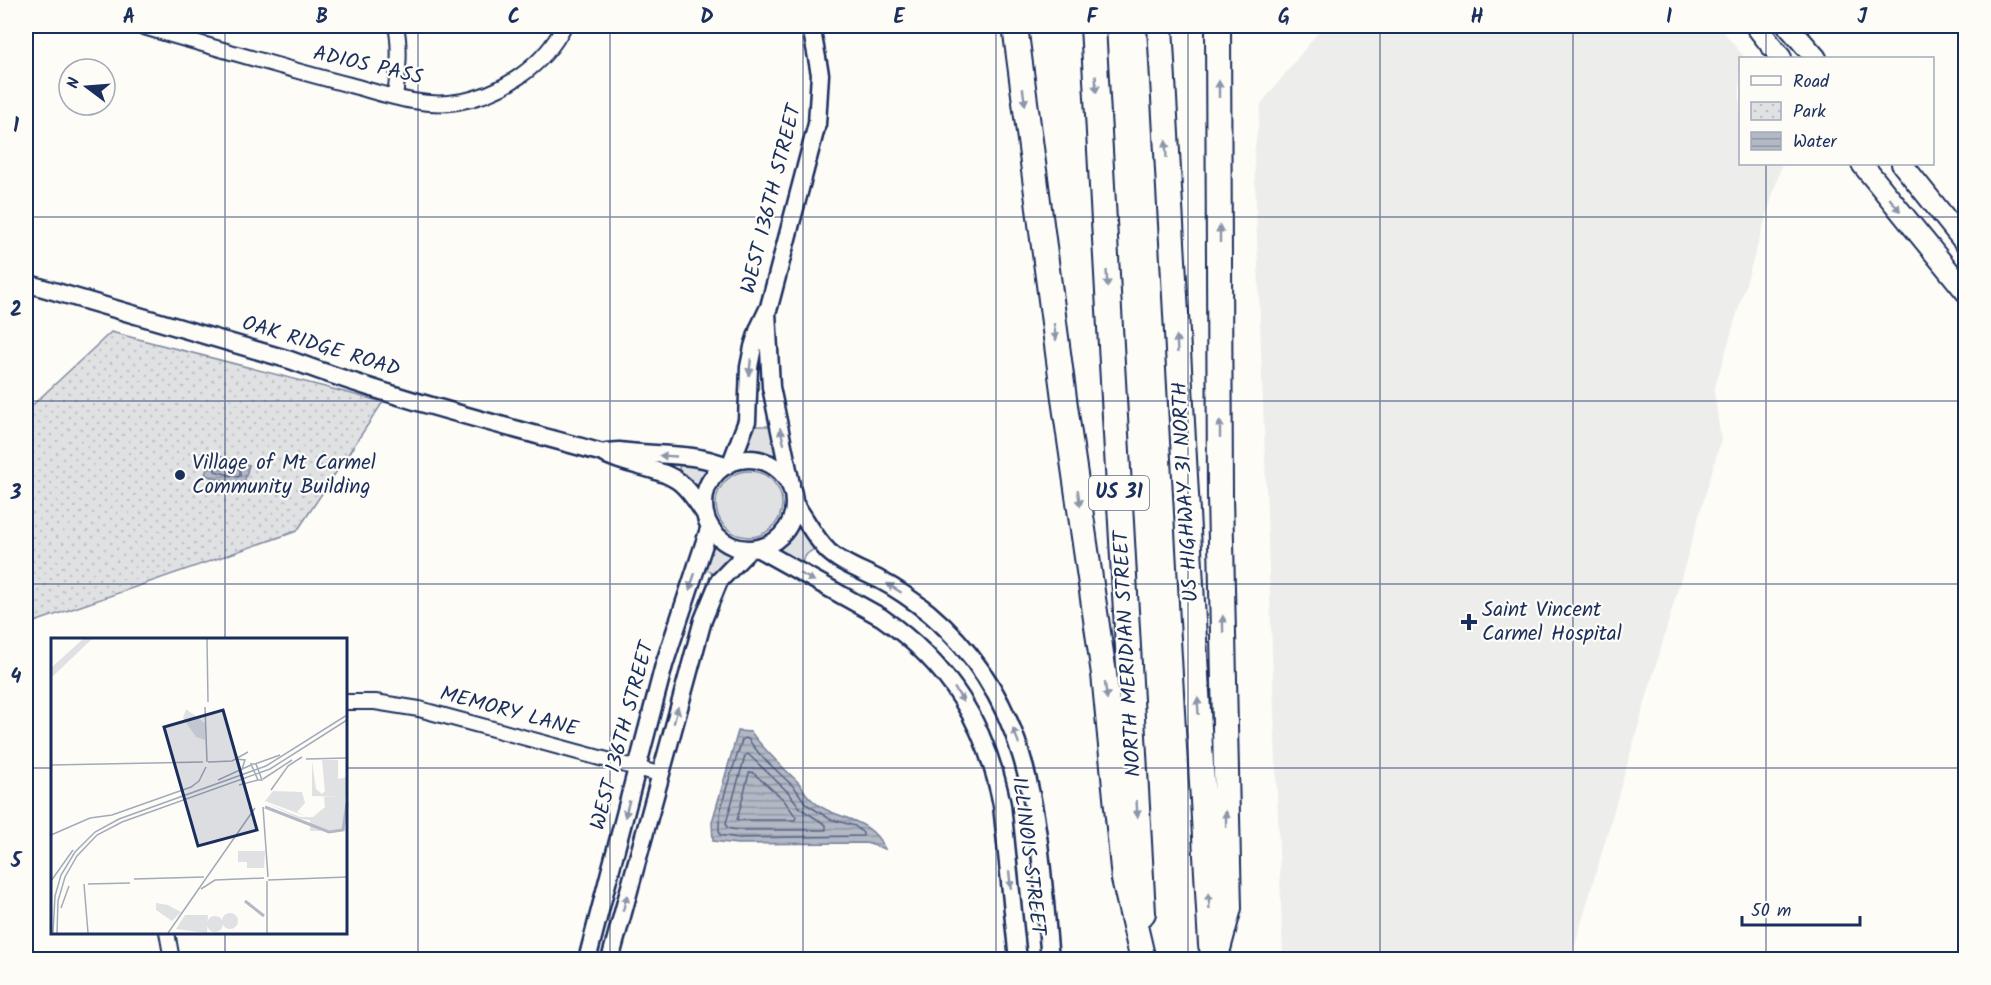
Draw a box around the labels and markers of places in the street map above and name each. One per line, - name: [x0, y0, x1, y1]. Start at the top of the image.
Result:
- place label: Village of Mt Carmel Community Building: [192, 447, 376, 504]
- marker: Village of Mt Carmel Community Building: [173, 468, 187, 482]
- place label: Saint Vincent Carmel Hospital: [1482, 594, 1622, 651]
- marker: Saint Vincent Carmel Hospital: [1460, 613, 1478, 631]

